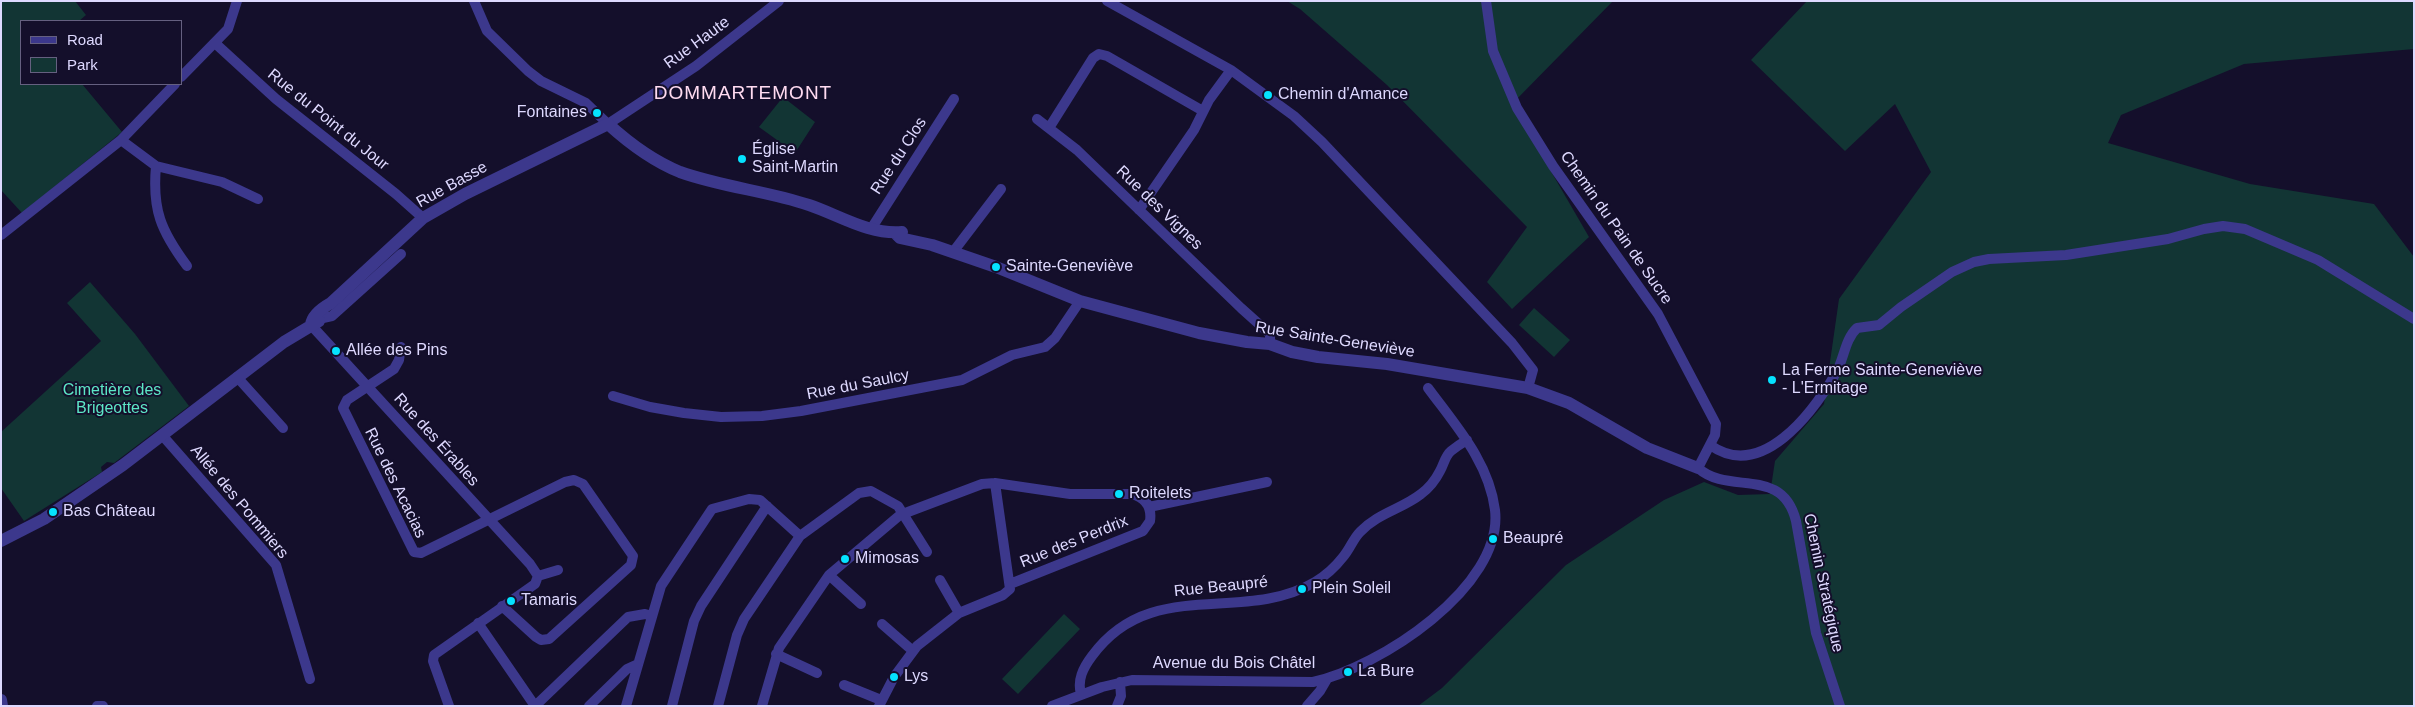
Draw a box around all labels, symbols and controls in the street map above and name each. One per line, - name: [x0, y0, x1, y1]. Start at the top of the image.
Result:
- street label: Rue Haute: [660, 13, 734, 73]
- legend: [20, 20, 182, 85]
- text: Road: [67, 31, 103, 48]
- text: Park: [67, 56, 98, 73]
- street label: Rue du Point du Jour: [264, 65, 392, 175]
- district label: DOMMARTEMONT: [652, 83, 834, 105]
- place label: Chemin d'Amance: [1278, 85, 1408, 105]
- marker: Chemin d'Amance: [1262, 89, 1274, 101]
- place label: Fontaines: [517, 103, 587, 123]
- marker: Fontaines: [591, 107, 603, 119]
- street label: Rue du Clos: [867, 114, 931, 198]
- place label: Église Saint-Martin: [752, 140, 838, 178]
- street label: Chemin du Pain de Sucre: [1556, 148, 1676, 308]
- marker: Église Saint-Martin: [736, 153, 748, 165]
- street label: Rue Basse: [413, 158, 491, 212]
- street label: Rue des Vignes: [1112, 162, 1206, 254]
- place label: Sainte-Geneviève: [1006, 257, 1133, 277]
- marker: Sainte-Geneviève: [990, 261, 1002, 273]
- street label: Rue Sainte-Geneviève: [1254, 318, 1416, 362]
- place label: Allée des Pins: [346, 341, 447, 361]
- marker: Allée des Pins: [330, 345, 342, 357]
- place label: La Ferme Sainte-Geneviève - L'Ermitage: [1782, 361, 1982, 399]
- street label: Rue du Saulcy: [805, 366, 911, 404]
- marker: La Ferme Sainte-Geneviève - L'Ermitage: [1766, 374, 1778, 386]
- park label: Cimetière des Brigeottes: [63, 381, 161, 419]
- street label: Rue des Érables: [389, 390, 483, 490]
- street label: Rue des Acacias: [360, 425, 430, 541]
- street label: Allée des Pommiers: [186, 441, 292, 563]
- place label: Roitelets: [1129, 484, 1191, 504]
- marker: Roitelets: [1113, 488, 1125, 500]
- place label: Bas Château: [63, 502, 156, 522]
- marker: Bas Château: [47, 506, 59, 518]
- street label: Rue des Perdrix: [1017, 512, 1131, 572]
- street label: Chemin Stratégique: [1799, 512, 1847, 654]
- place label: Beaupré: [1503, 529, 1563, 549]
- marker: Beaupré: [1487, 533, 1499, 545]
- place label: Mimosas: [855, 549, 919, 569]
- marker: Mimosas: [839, 553, 851, 565]
- street label: Rue Beaupré: [1173, 573, 1269, 601]
- place label: Plein Soleil: [1312, 579, 1391, 599]
- marker: Plein Soleil: [1296, 583, 1308, 595]
- place label: Tamaris: [521, 591, 577, 611]
- marker: Tamaris: [505, 595, 517, 607]
- street label: Avenue du Bois Châtel: [1153, 654, 1315, 674]
- place label: La Bure: [1358, 662, 1414, 682]
- marker: La Bure: [1342, 666, 1354, 678]
- place label: Lys: [904, 667, 928, 687]
- marker: Lys: [888, 671, 900, 683]

